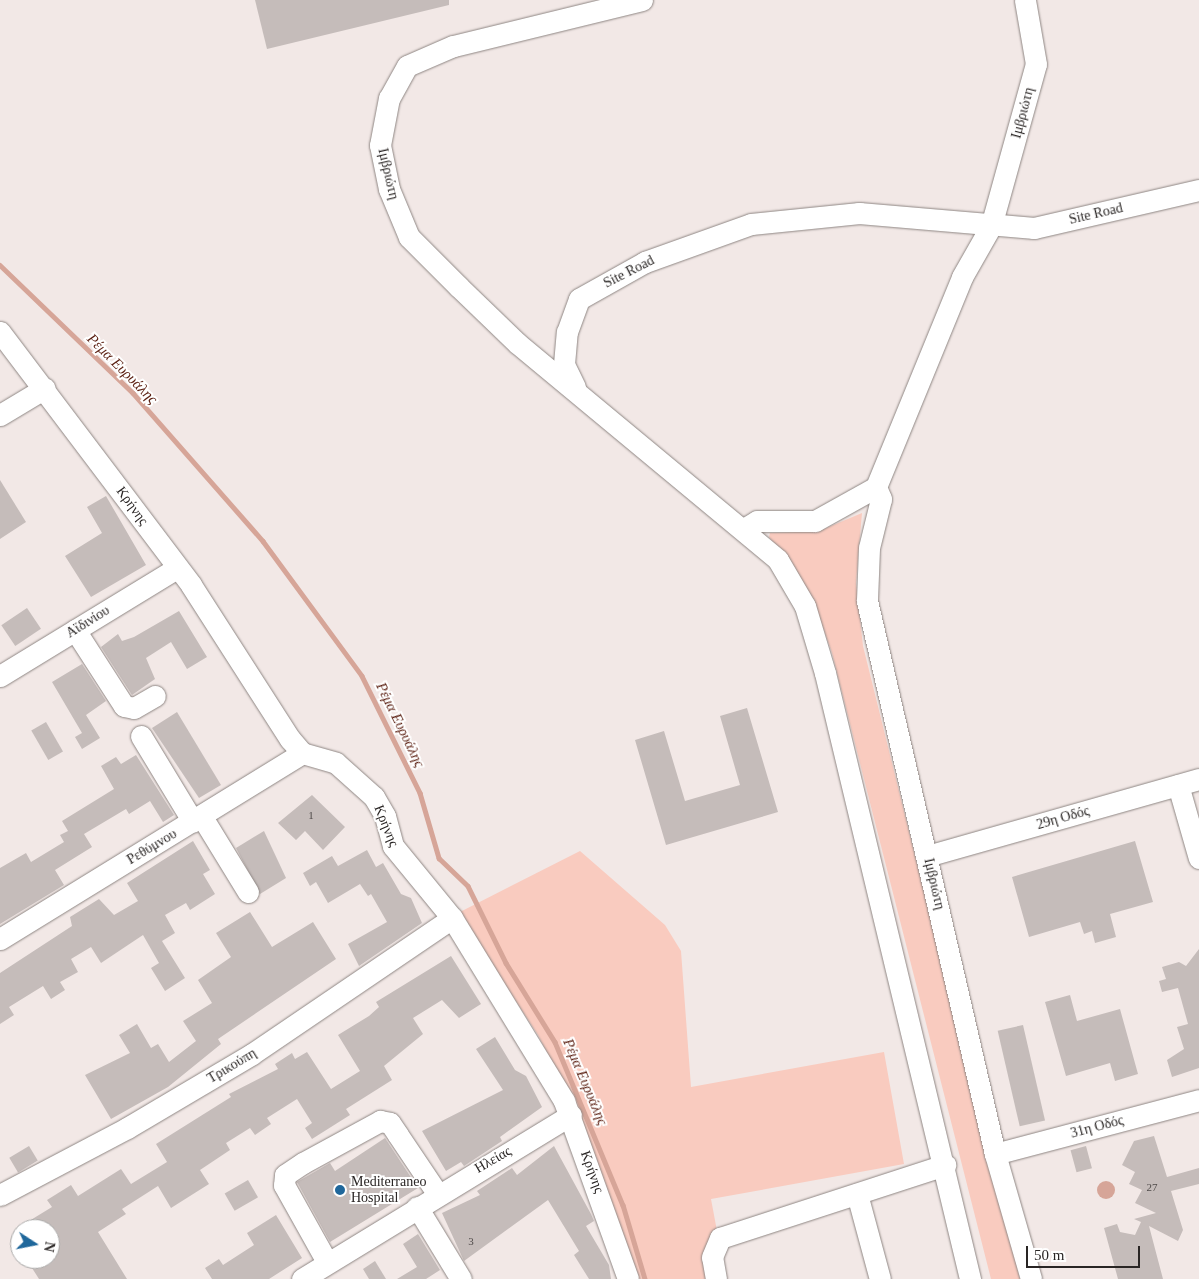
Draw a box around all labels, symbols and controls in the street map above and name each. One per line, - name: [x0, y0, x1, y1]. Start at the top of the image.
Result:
- street label: Ιμβριώτη: [1008, 86, 1038, 140]
- street label: Ιμβριώτη: [374, 147, 402, 201]
- street label: Site Road: [1067, 200, 1125, 228]
- street label: Site Road: [601, 252, 657, 292]
- water label: Ρέμα Ευρυάλης: [83, 330, 161, 408]
- street label: Κρήνης: [112, 483, 152, 529]
- street label: Αϊδινίου: [63, 602, 113, 642]
- water label: Ρέμα Ευρυάλης: [372, 680, 428, 770]
- street label: 29η Οδός: [1035, 802, 1091, 834]
- street label: Κρήνης: [370, 803, 402, 849]
- house number: 1: [308, 808, 314, 822]
- street label: Ρεθύμνου: [124, 826, 180, 868]
- street label: Ιμβριώτη: [920, 857, 948, 911]
- water label: Ρέμα Ευρυάλης: [559, 1036, 611, 1128]
- street label: Τρικούπη: [204, 1045, 260, 1087]
- street label: 31η Οδός: [1069, 1112, 1125, 1142]
- street label: Ηλείας: [472, 1143, 514, 1177]
- street label: Κρήνης: [577, 1149, 607, 1195]
- place label: Mediterraneo Hospital: [351, 1174, 426, 1206]
- house number: 27: [1146, 1180, 1158, 1194]
- marker: Mediterraneo Hospital: [333, 1183, 347, 1197]
- north arrow: [10, 1219, 60, 1269]
- house number: 3: [468, 1234, 474, 1248]
- scale bar: [1029, 1236, 1143, 1268]
- text: N: [41, 1240, 58, 1253]
- text: 50 m: [1034, 1247, 1064, 1263]

